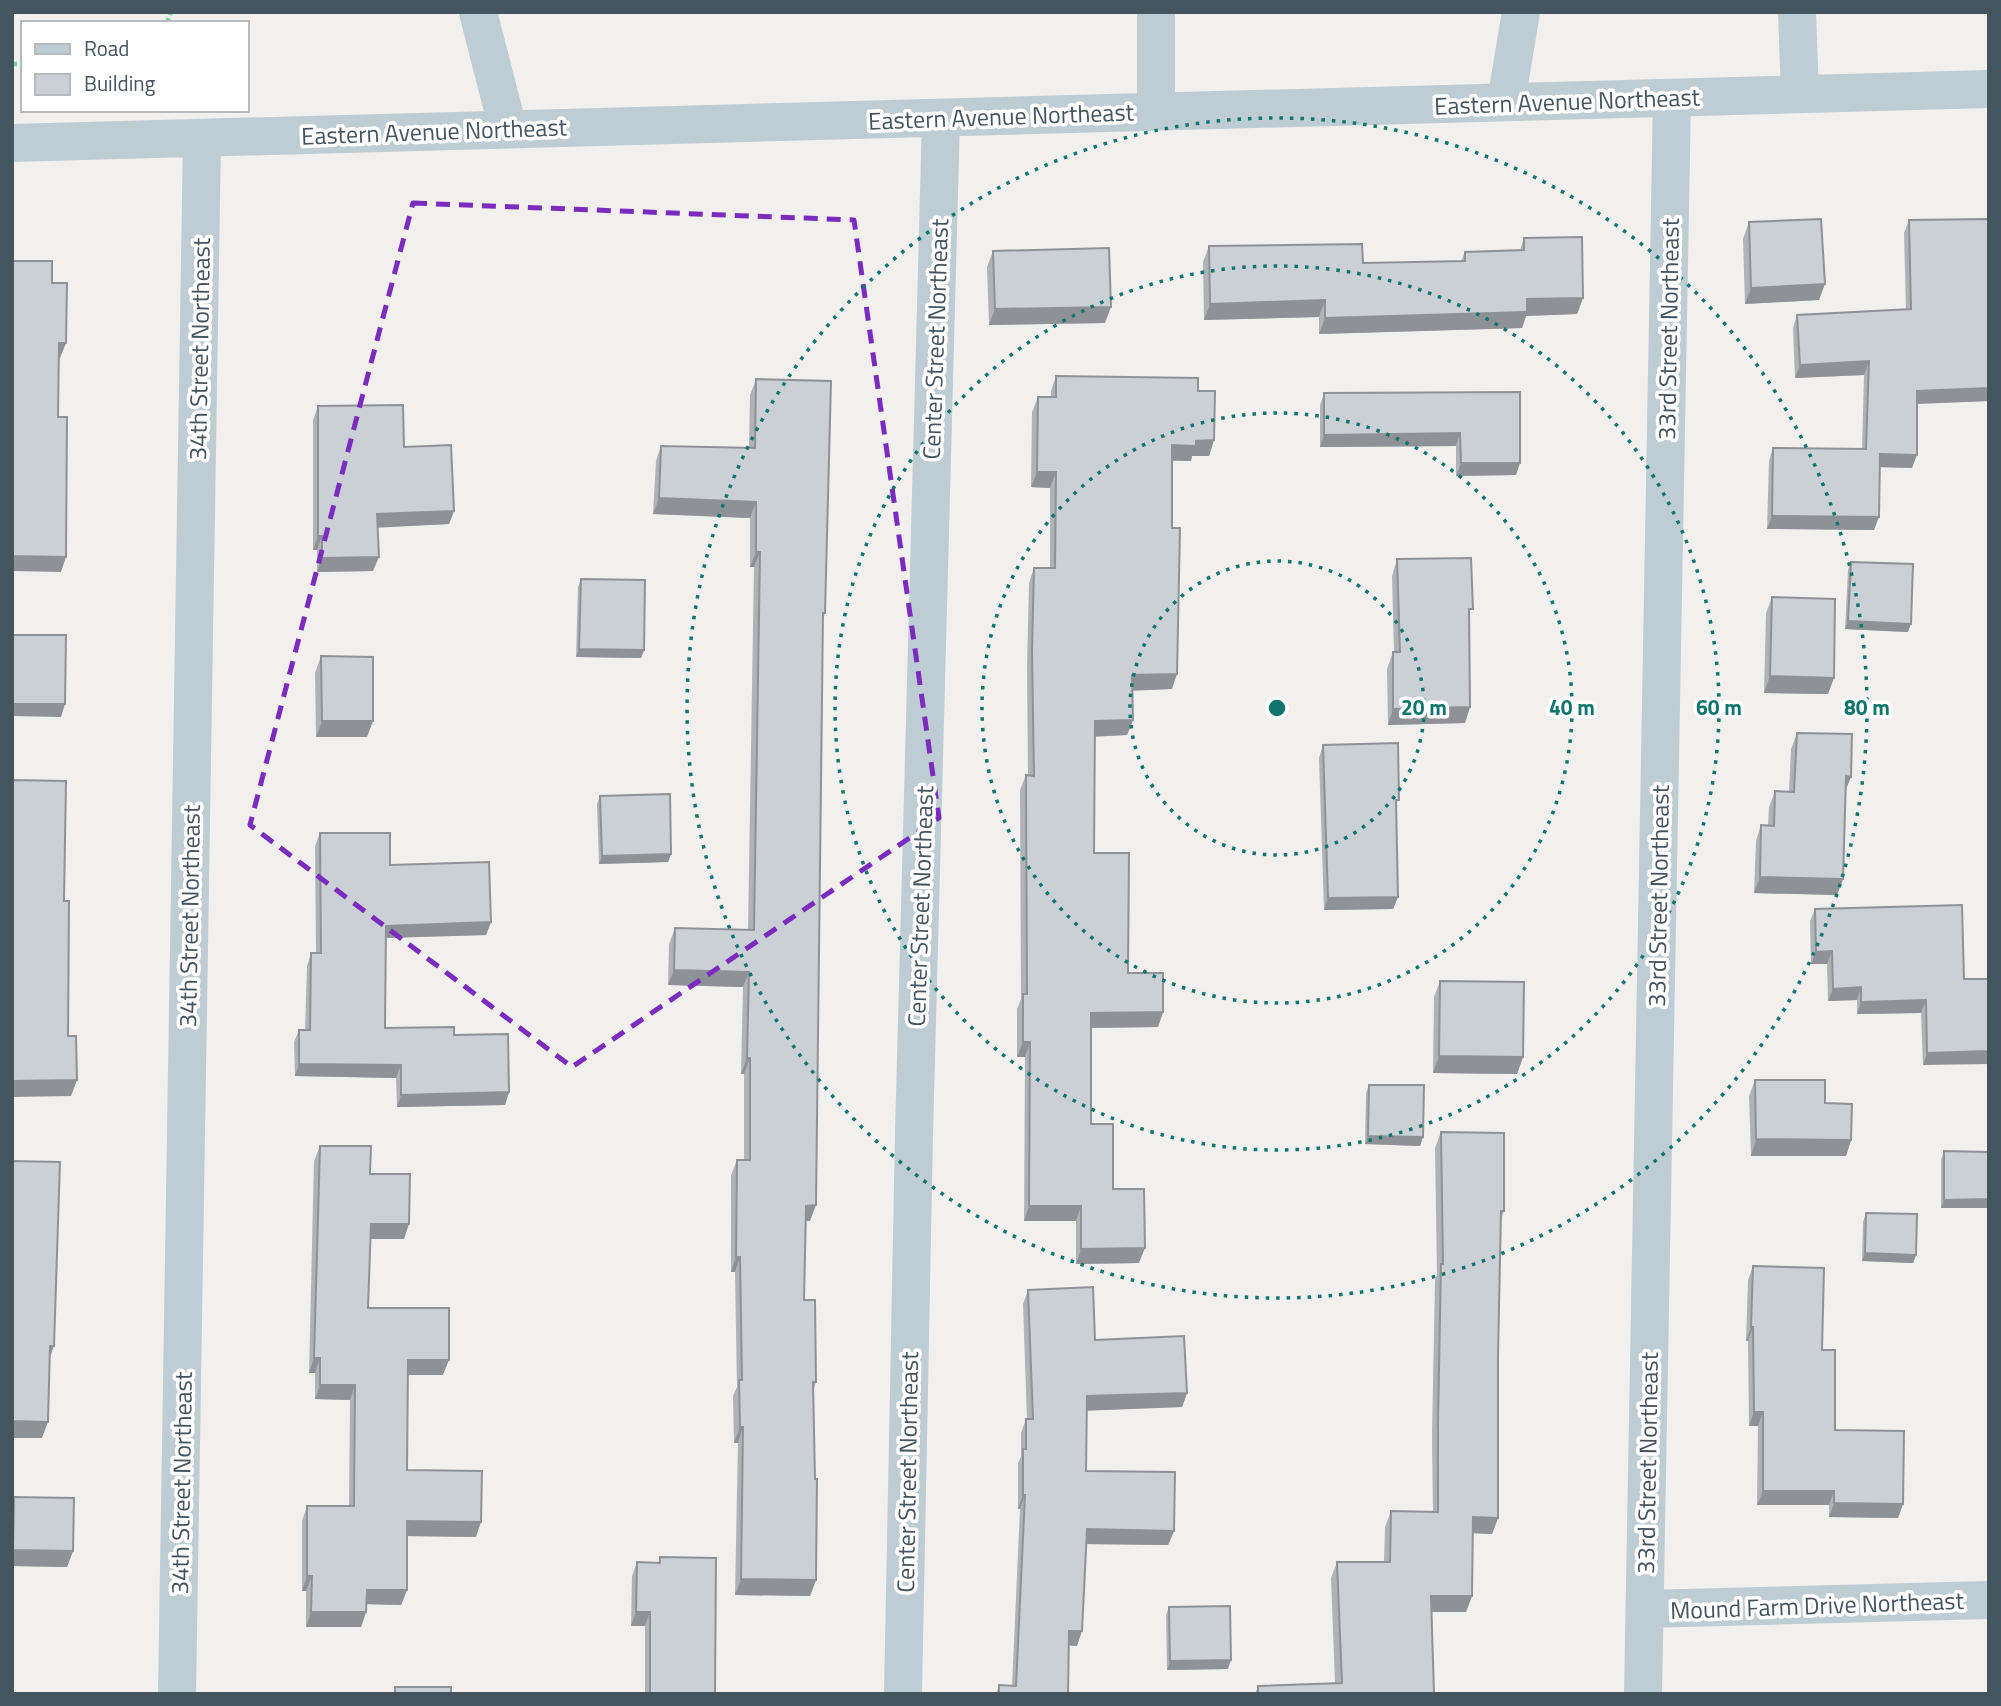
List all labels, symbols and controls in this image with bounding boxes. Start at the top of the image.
legend [21,21,248,112]
text: Road [84,32,129,64]
text: Building [84,67,156,99]
street label: Eastern Avenue Northeast [1433,78,1701,124]
street label: Eastern Avenue Northeast [867,93,1135,139]
street label: Eastern Avenue Northeast [300,108,568,154]
street label: Center Street Northeast [913,217,957,460]
street label: 33rd Street Northeast [1648,217,1688,440]
street label: 34th Street Northeast [179,237,219,461]
text: 20 m [1401,691,1447,723]
text: 40 m [1549,691,1595,723]
text: 60 m [1696,691,1742,723]
text: 80 m [1844,691,1890,723]
centre of rings [1265,696,1289,720]
street label: Center Street Northeast [898,784,942,1027]
street label: 33rd Street Northeast [1638,784,1678,1007]
street label: 34th Street Northeast [169,804,209,1028]
street label: Center Street Northeast [887,1351,927,1593]
street label: 33rd Street Northeast [1627,1351,1667,1574]
street label: 34th Street Northeast [161,1371,201,1595]
street label: Mound Farm Drive Northeast [1670,1582,1965,1628]

